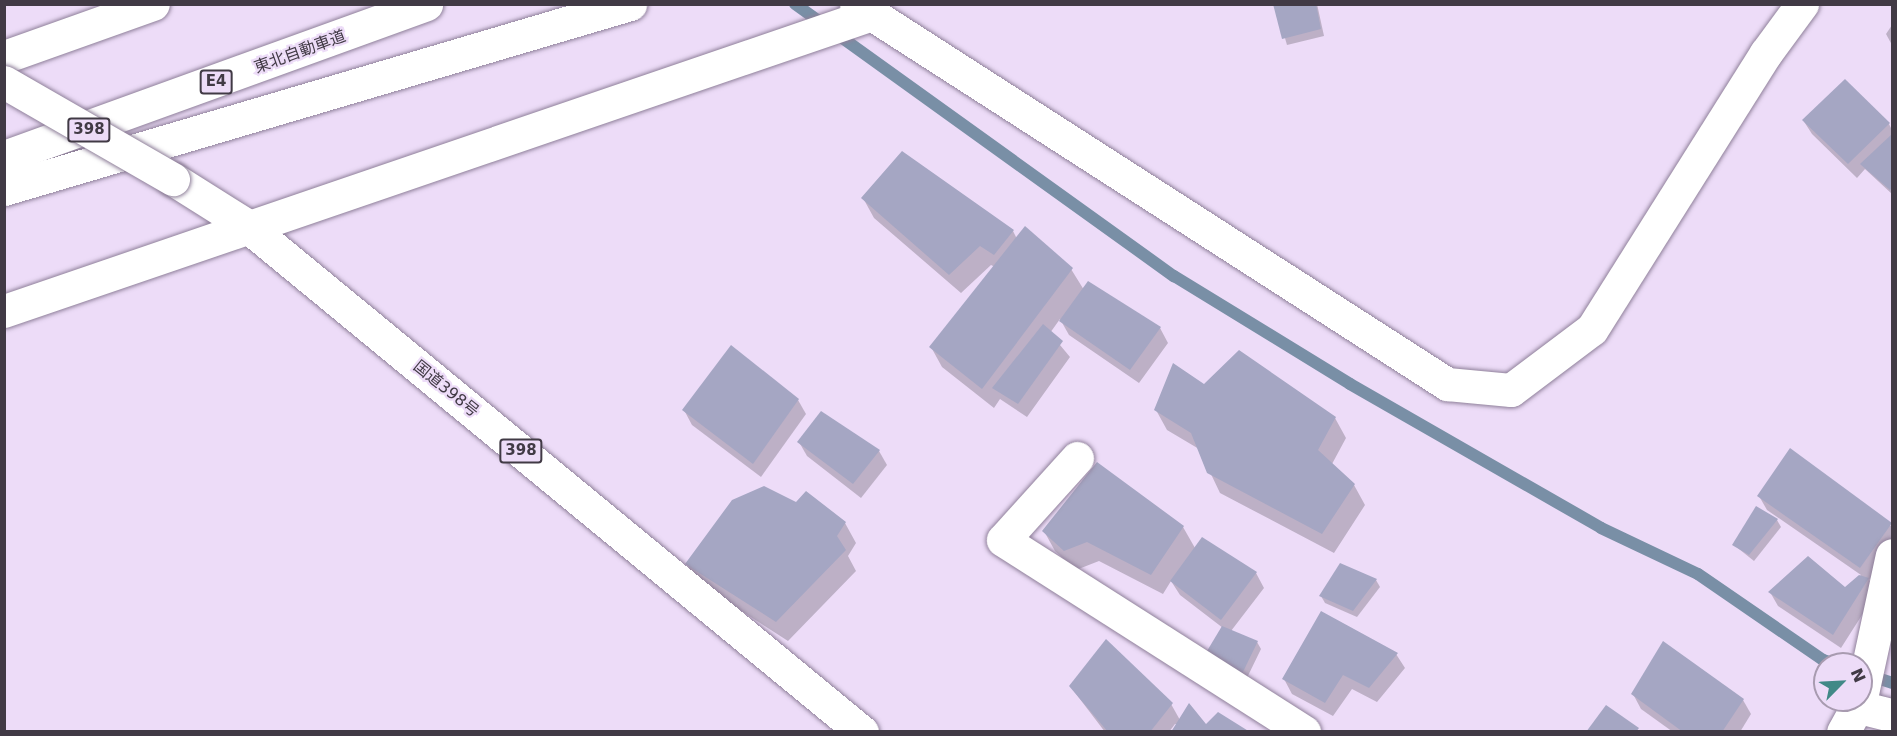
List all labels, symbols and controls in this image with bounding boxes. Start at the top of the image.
street label: 東北自動車道 [252,27,348,77]
road number: E4 [200,70,232,94]
road number: 398 [66,118,112,142]
street label: 国道398号 [409,357,483,421]
road number: 398 [498,439,544,463]
north arrow [1813,652,1873,712]
text: N [1847,665,1869,685]

